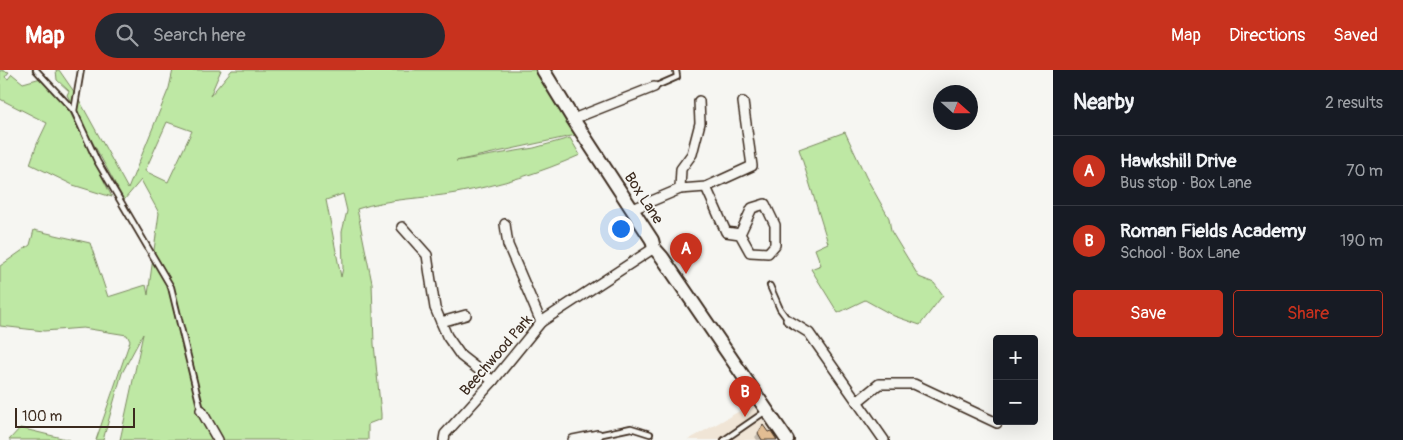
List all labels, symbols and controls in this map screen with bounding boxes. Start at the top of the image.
search box [95,13,445,58]
text: Map [25,21,65,50]
icon: search [113,21,141,49]
text: Search here [153,23,246,47]
text: Map [1171,24,1201,47]
text: Directions [1229,24,1305,47]
text: Saved [1333,24,1378,47]
north arrow [933,85,978,130]
text: Nearby [1073,89,1134,116]
text: 2 results [1325,93,1383,113]
text: Hawkshill Drive [1120,149,1236,173]
text: A [1084,161,1094,181]
text: 70 m [1346,161,1383,181]
street label: Box Lane [620,169,668,228]
text: Bus stop · Box Lane [1120,173,1252,193]
your location [608,216,634,242]
text: Roman Fields Academy [1120,219,1306,243]
text: B [1084,231,1094,251]
text: 190 m [1340,231,1383,251]
pin: A [670,233,702,274]
text: School · Box Lane [1120,243,1240,263]
button: Save [1073,290,1223,337]
button: Share [1233,290,1383,337]
street label: Beechwood Park [456,310,537,400]
map controls [993,335,1038,425]
button: + [993,335,1038,380]
pin: B [729,376,761,417]
button: − [993,380,1038,425]
scale bar [15,405,135,428]
text: 100 m [22,408,62,425]

